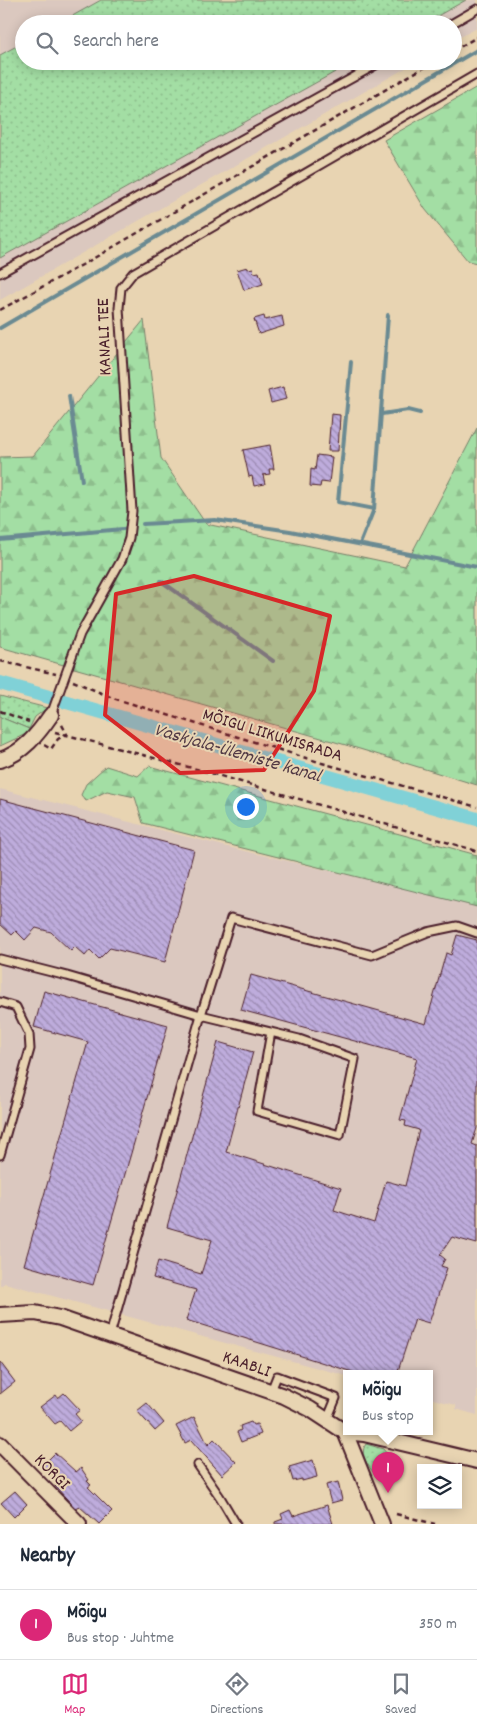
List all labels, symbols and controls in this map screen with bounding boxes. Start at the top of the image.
search box [15,15,462,70]
icon: search [33,29,61,57]
text: Search here [73,29,159,56]
street label: KANALI TEE [92,298,119,376]
street label: MÕIGU LIIKUMISRADA [199,703,345,770]
water label: Vaskjala-Ülemiste kanal [151,718,325,791]
your location [233,794,259,820]
street label: KAABLI [219,1345,274,1385]
popup [343,1370,433,1435]
text: Mõigu [362,1378,402,1405]
text: Bus stop [362,1405,414,1428]
street label: KORGI [28,1449,75,1497]
pin: 1 [372,1452,404,1493]
map controls [417,1464,462,1509]
button: layers [417,1464,462,1509]
text: Nearby [20,1542,75,1572]
text: Mõigu [67,1600,107,1627]
text: 1 [34,1613,38,1636]
text: 350 m [419,1613,457,1636]
text: Bus stop · Juhtme [67,1627,174,1650]
tab: Map [61,1670,89,1720]
tab: Directions [210,1670,263,1720]
tab: Saved [385,1670,416,1720]

